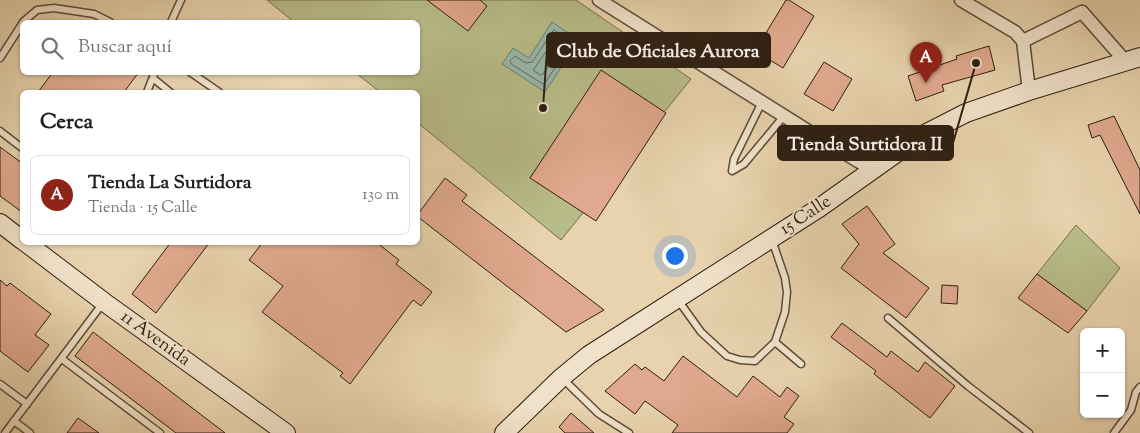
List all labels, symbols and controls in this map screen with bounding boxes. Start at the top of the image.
search box [20,20,420,75]
callout: Club de Oficiales Aurora [547,33,770,67]
icon: search [38,34,66,62]
text: Buscar aquí [78,34,172,61]
text: Club de Oficiales Aurora [557,39,760,66]
pin: A [910,42,942,83]
text: Cerca [40,108,93,138]
callout: Tienda Surtidora II [778,126,953,160]
text: Tienda Surtidora II [787,132,944,159]
text: Tienda La Surtidora [88,170,251,197]
text: A [51,184,64,207]
text: 130 m [362,184,399,207]
street label: 15 Calle [775,190,837,242]
text: Tienda · 15 Calle [88,197,198,220]
your location [662,243,688,269]
street label: 11 Avenida [115,305,195,373]
map controls [1080,328,1125,418]
button: + [1080,328,1125,373]
button: − [1080,373,1125,418]

